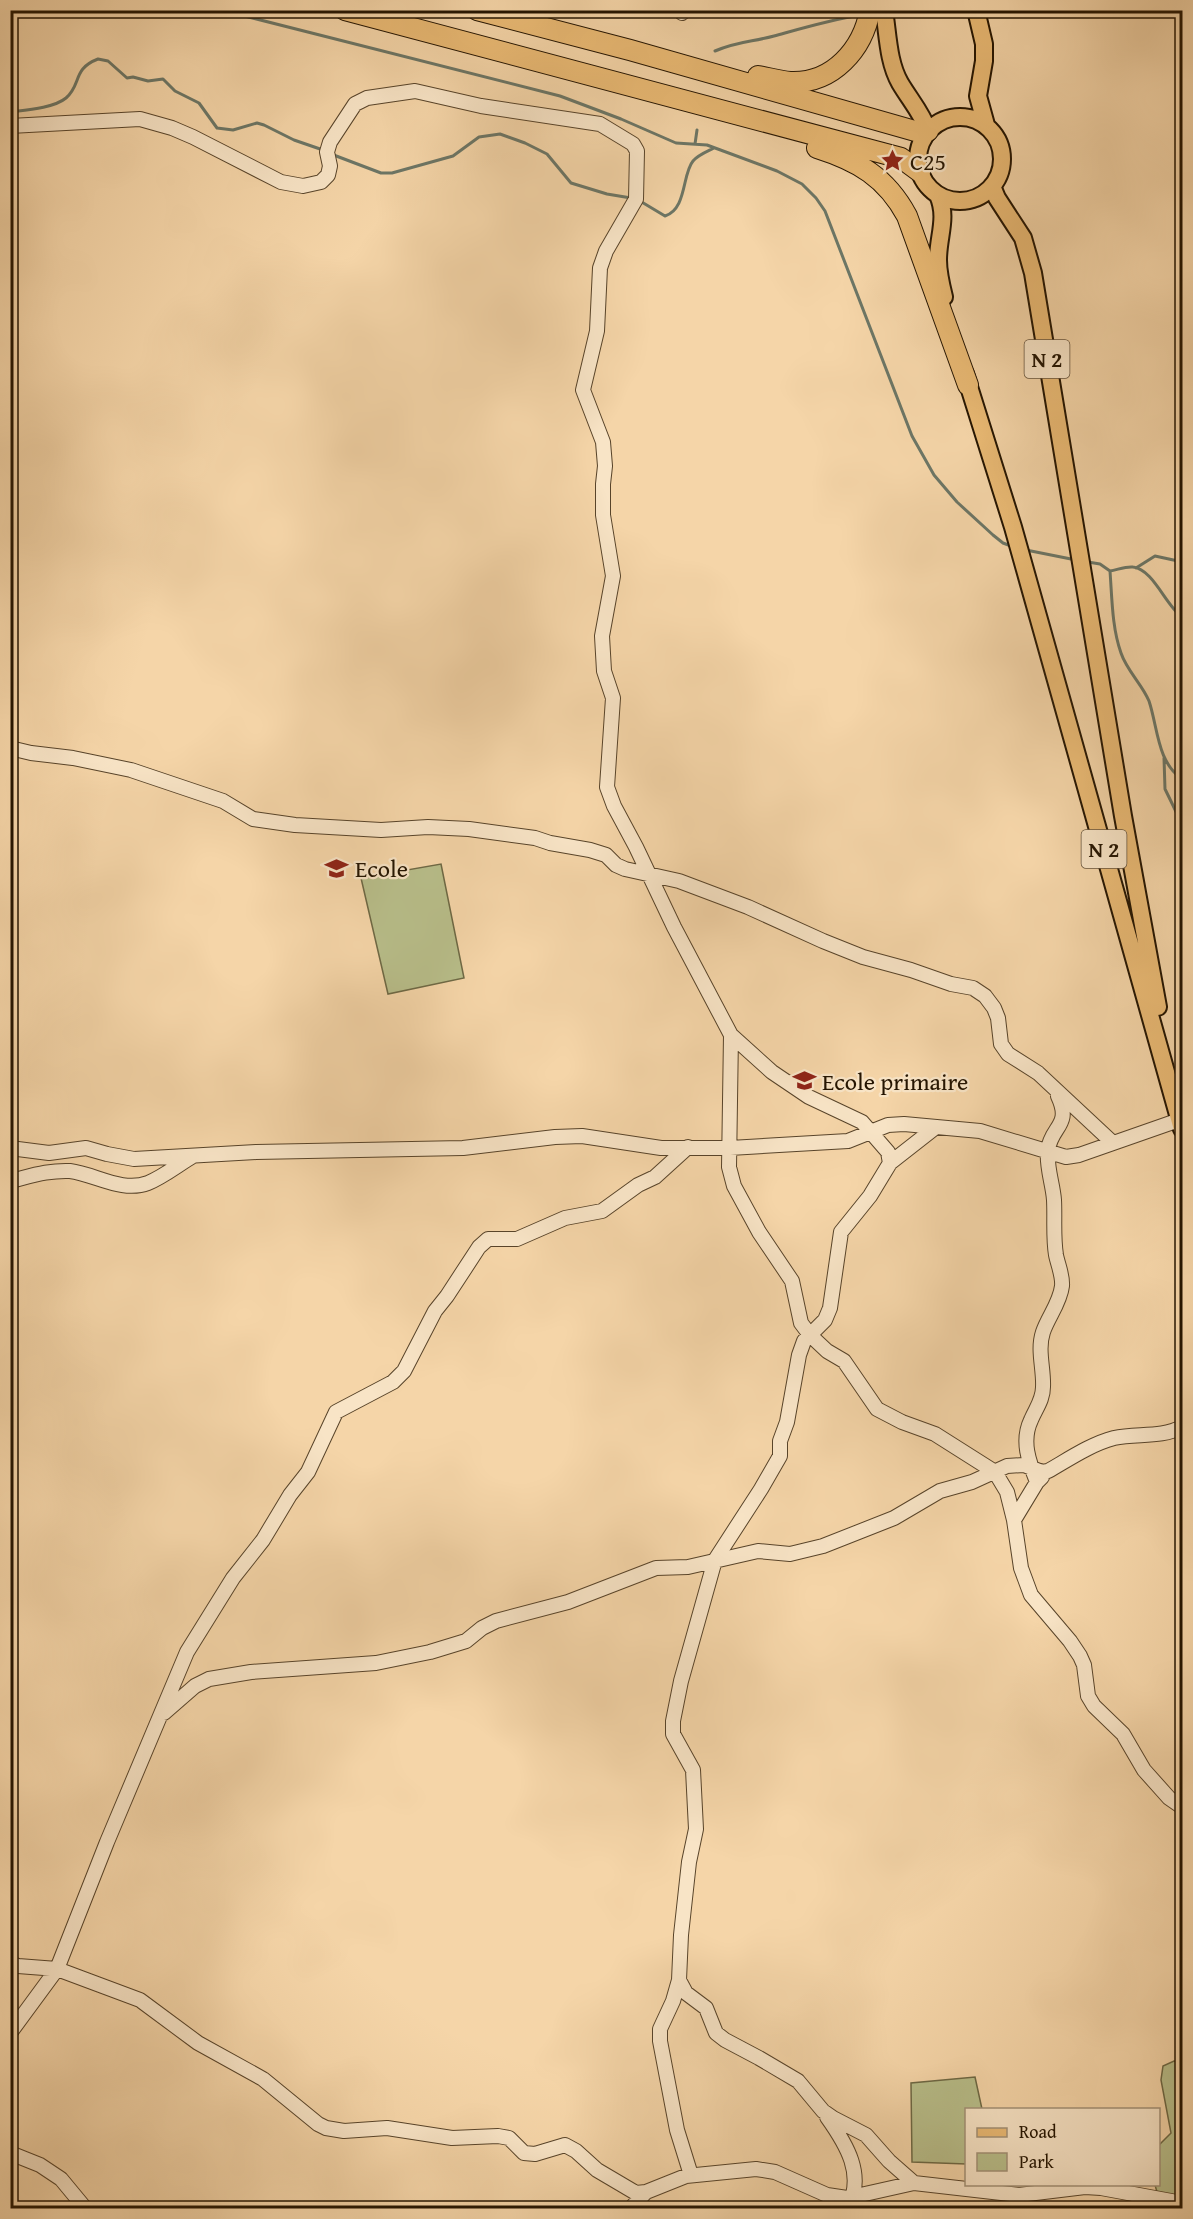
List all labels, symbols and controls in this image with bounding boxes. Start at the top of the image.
place label: C25 [910,144,946,179]
place icon: C25 [879,148,905,174]
road number: N 2 [1024,340,1070,378]
road number: N 2 [1082,830,1126,868]
place label: Ecole [355,851,408,886]
school or university icon: Ecole [324,855,350,881]
place label: Ecole primaire [822,1064,968,1099]
school or university icon: Ecole primaire [791,1068,817,1094]
legend [965,2108,1160,2186]
text: Road [1019,2118,1057,2145]
text: Park [1019,2148,1055,2175]

